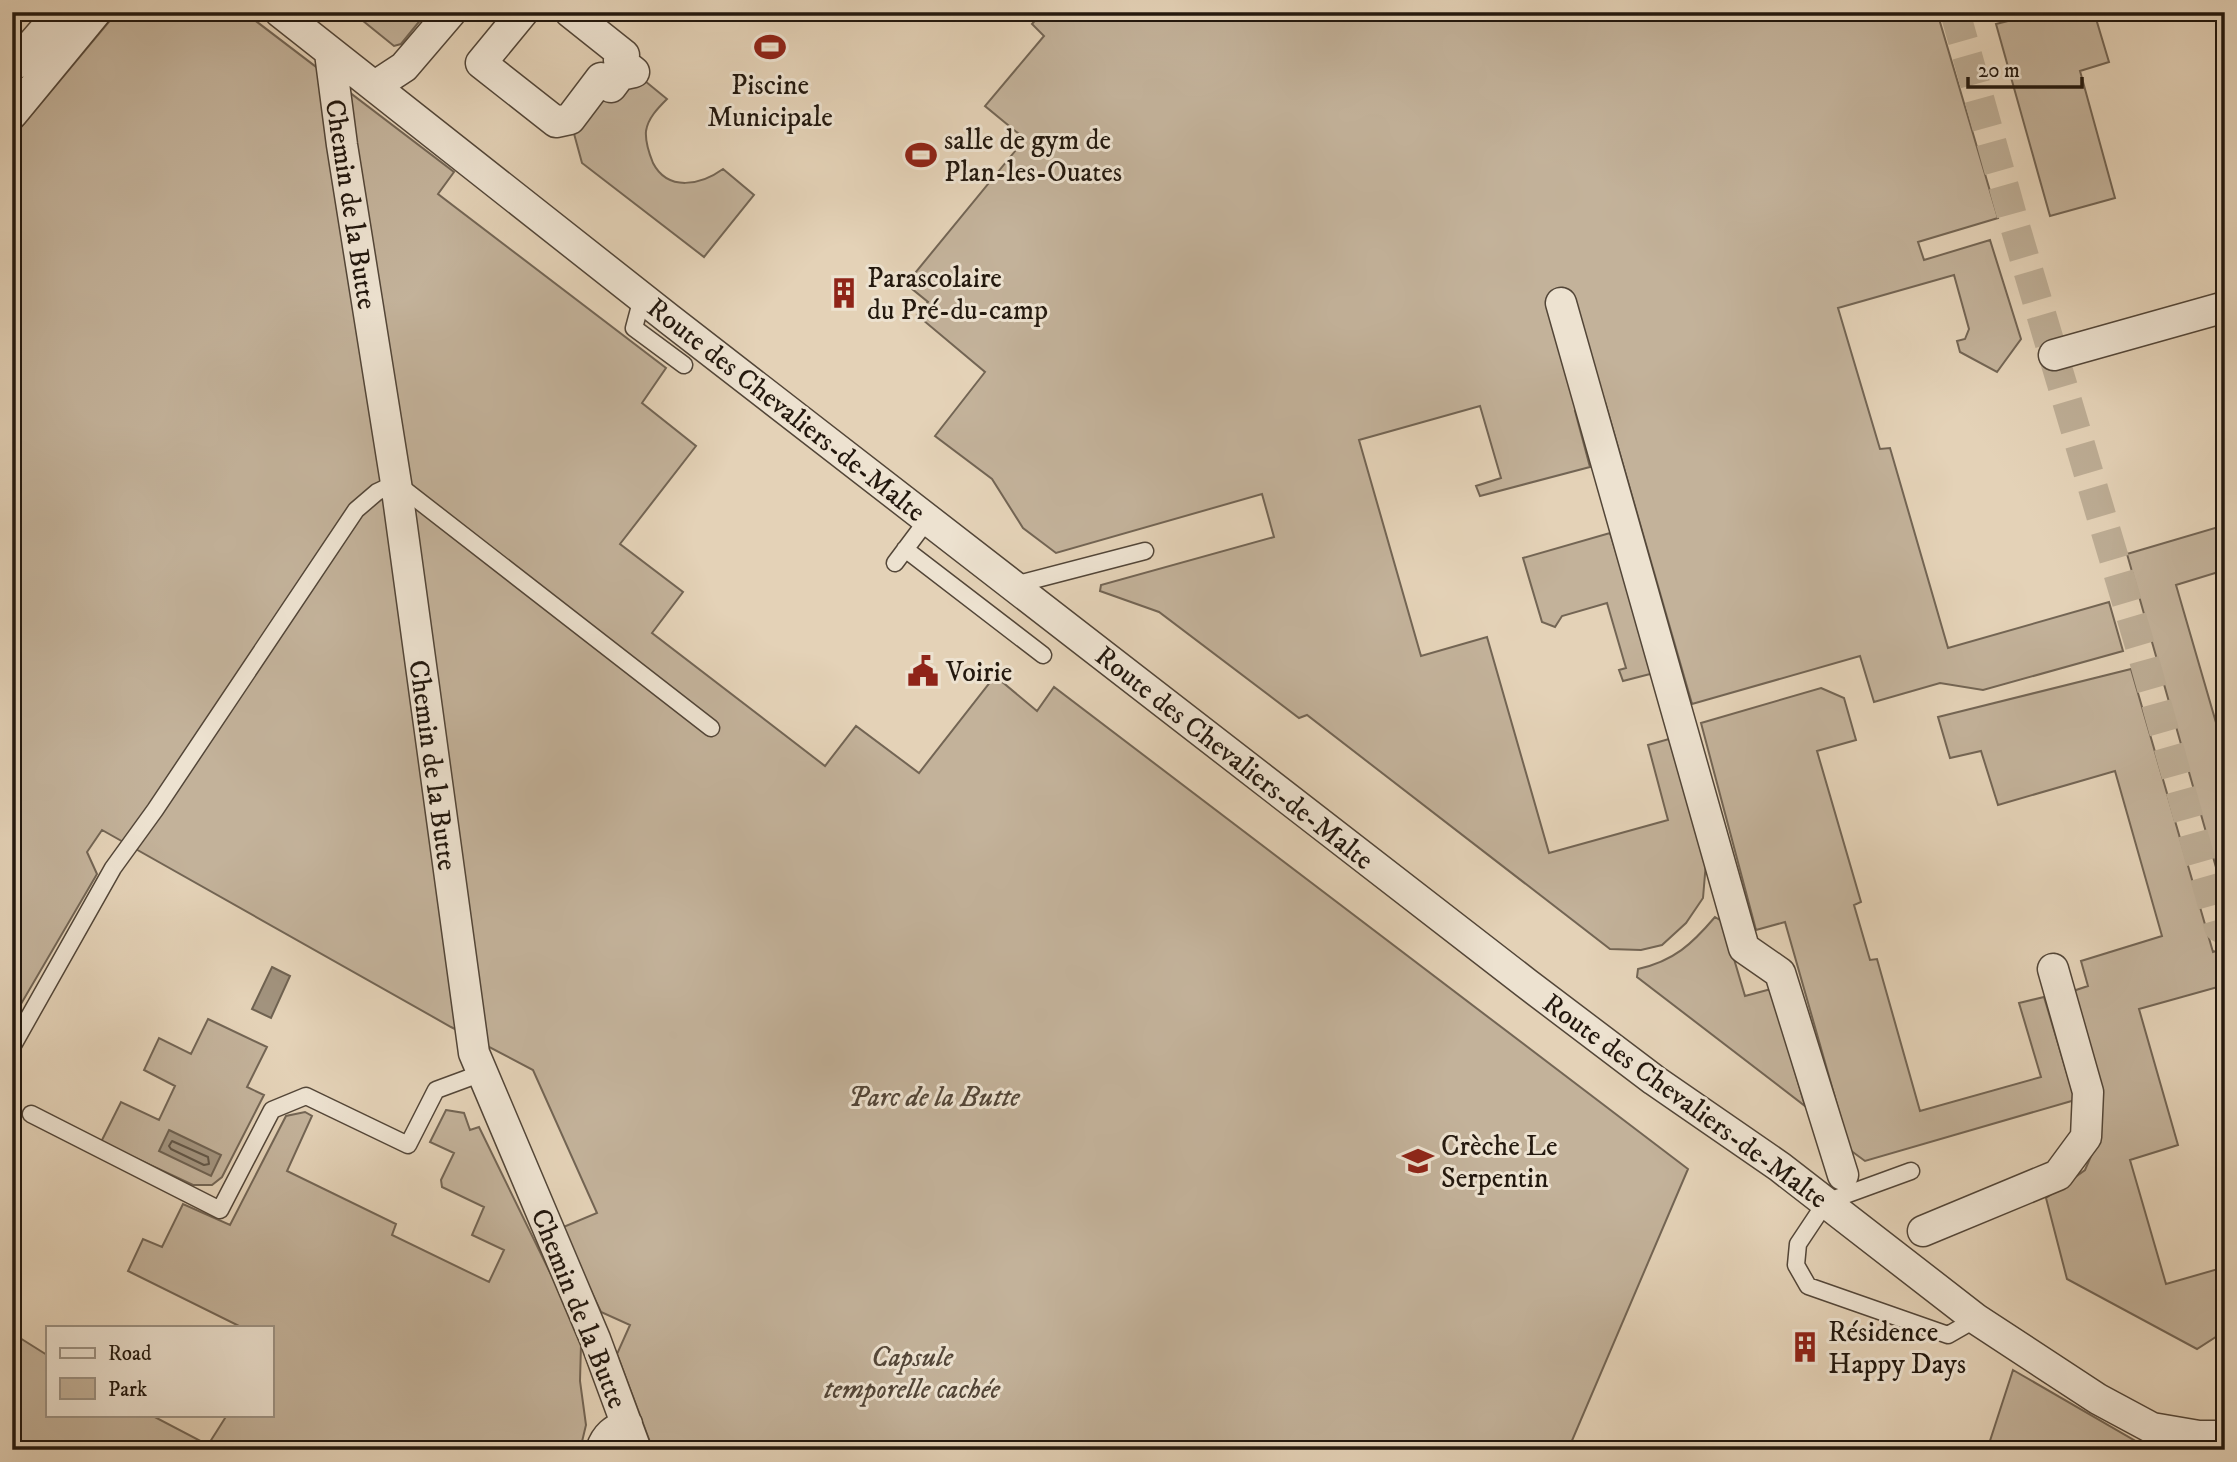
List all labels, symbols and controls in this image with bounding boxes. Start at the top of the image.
sports icon: Piscine Municipale [753,30,787,64]
scale bar [1968,46,2081,90]
text: 20 m [1978,58,2020,84]
place label: Piscine Municipale [707,68,833,135]
street label: Chemin de la Butte [317,97,384,312]
place label: salle de gym de Plan-les-Ouates [944,123,1122,190]
sports icon: salle de gym de Plan-les-Ouates [904,138,938,172]
place label: Parascolaire du Pré-du-camp [867,261,1048,328]
building icon: Parascolaire du Pré-du-camp [827,276,861,310]
street label: Route des Chevaliers-de-Malte [640,291,932,530]
street label: Route des Chevaliers-de-Malte [1088,639,1380,878]
public building icon: Voirie [906,654,940,688]
place label: Voirie [945,655,1012,690]
street label: Chemin de la Butte [400,658,465,873]
street label: Route des Chevaliers-de-Malte [1536,986,1834,1216]
park label: Parc de la Butte [848,1080,1021,1115]
place label: Crèche Le Serpentin [1441,1129,1558,1196]
school or university icon: Crèche Le Serpentin [1401,1144,1435,1178]
street label: Chemin de la Butte [523,1204,635,1414]
place label: Résidence Happy Days [1828,1315,1966,1382]
legend [46,1326,273,1416]
building icon: Résidence Happy Days [1788,1330,1822,1364]
park label: Capsule temporelle cachée [824,1340,1001,1407]
text: Road [108,1341,152,1367]
text: Park [108,1377,148,1403]

